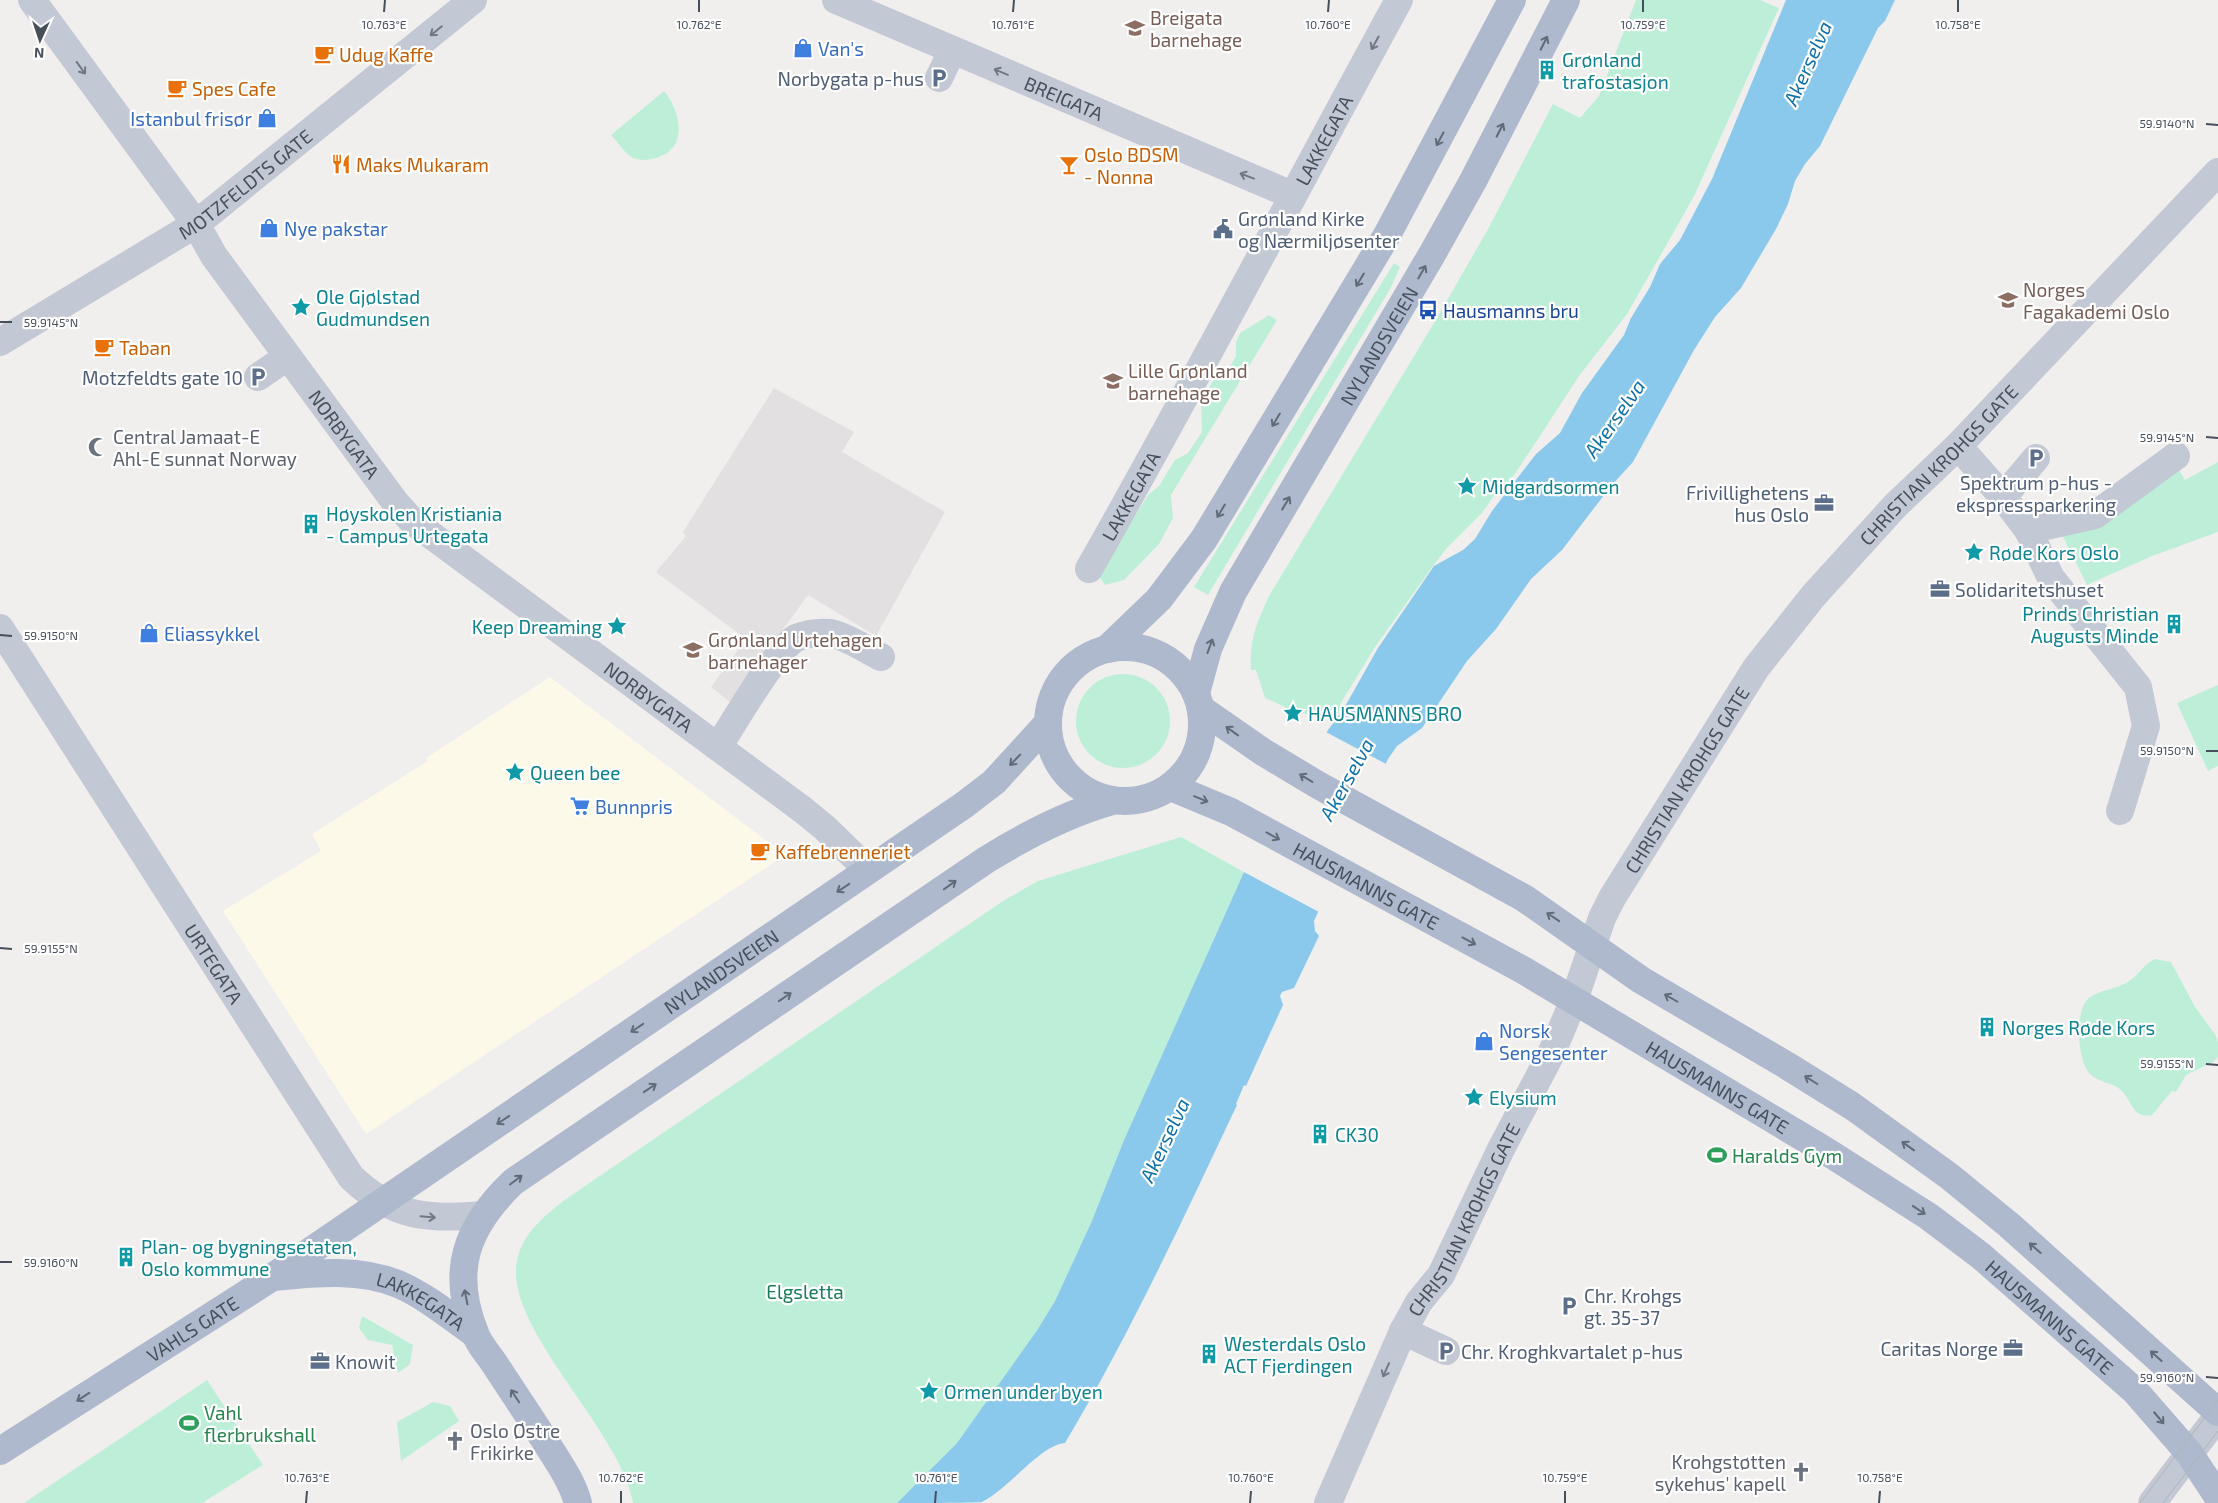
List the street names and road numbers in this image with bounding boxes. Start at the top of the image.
street label: BREIGATA [1021,71,1107,125]
street label: LAKKEGATA [1290,91,1357,189]
street label: MOTZFELDTS GATE [174,124,316,244]
street label: NYLANDSVEIEN [1334,282,1422,409]
street label: CHRISTIAN KROHGS GATE [1854,379,2022,549]
street label: NORBYGATA [305,385,385,483]
street label: LAKKEGATA [1096,447,1164,545]
street label: NORBYGATA [600,656,698,737]
street label: CHRISTIAN KROHGS GATE [1619,682,1753,877]
street label: HAUSMANNS GATE [1290,837,1443,934]
street label: URTEGATA [180,919,248,1008]
street label: NYLANDSVEIEN [659,924,782,1018]
street label: HAUSMANNS GATE [1642,1035,1793,1138]
street label: CHRISTIAN KROHGS GATE [1402,1119,1524,1320]
street label: HAUSMANNS GATE [1981,1254,2119,1379]
street label: LAKKEGATA [374,1266,470,1335]
street label: VAHLS GATE [142,1291,242,1366]

